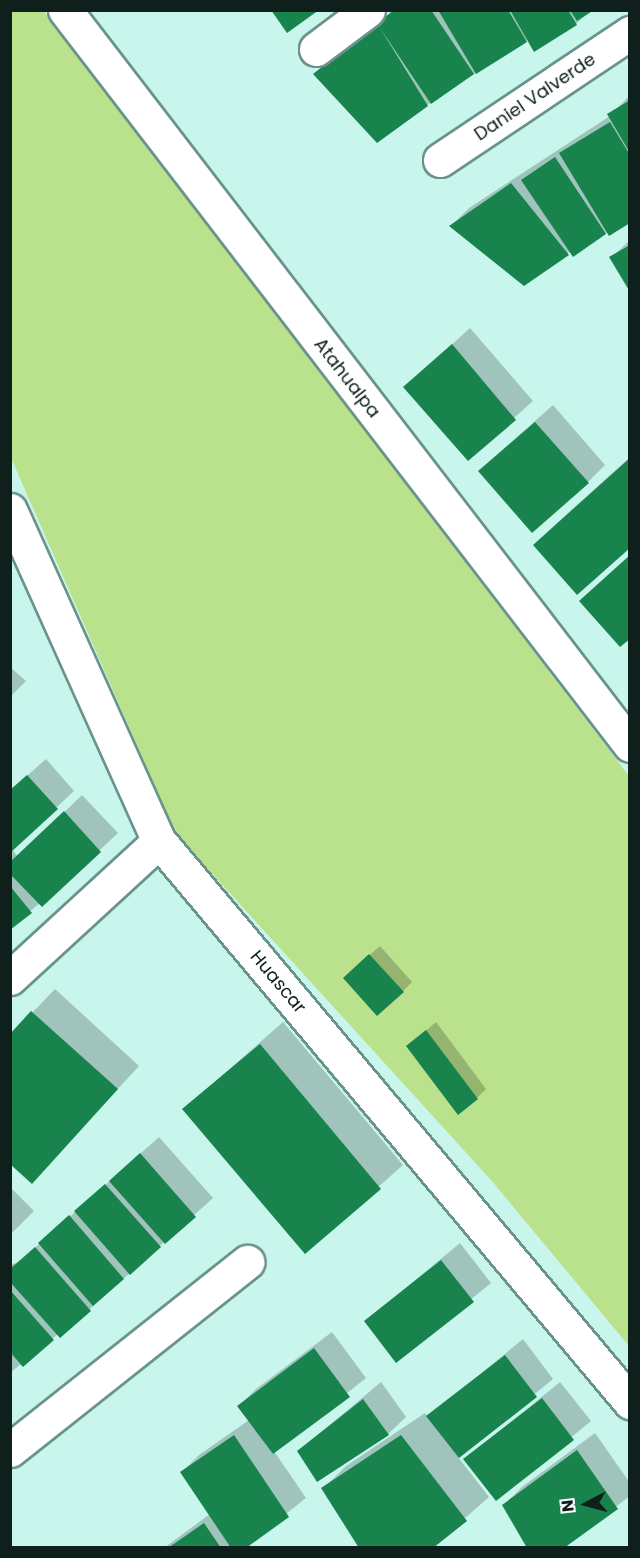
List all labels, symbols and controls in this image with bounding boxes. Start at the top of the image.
street label: Daniel Valverde [470,49,600,145]
street label: Atahualpa [309,334,385,422]
street label: Huascar [246,946,310,1018]
north arrow [556,1474,616,1534]
text: N [556,1499,580,1513]

